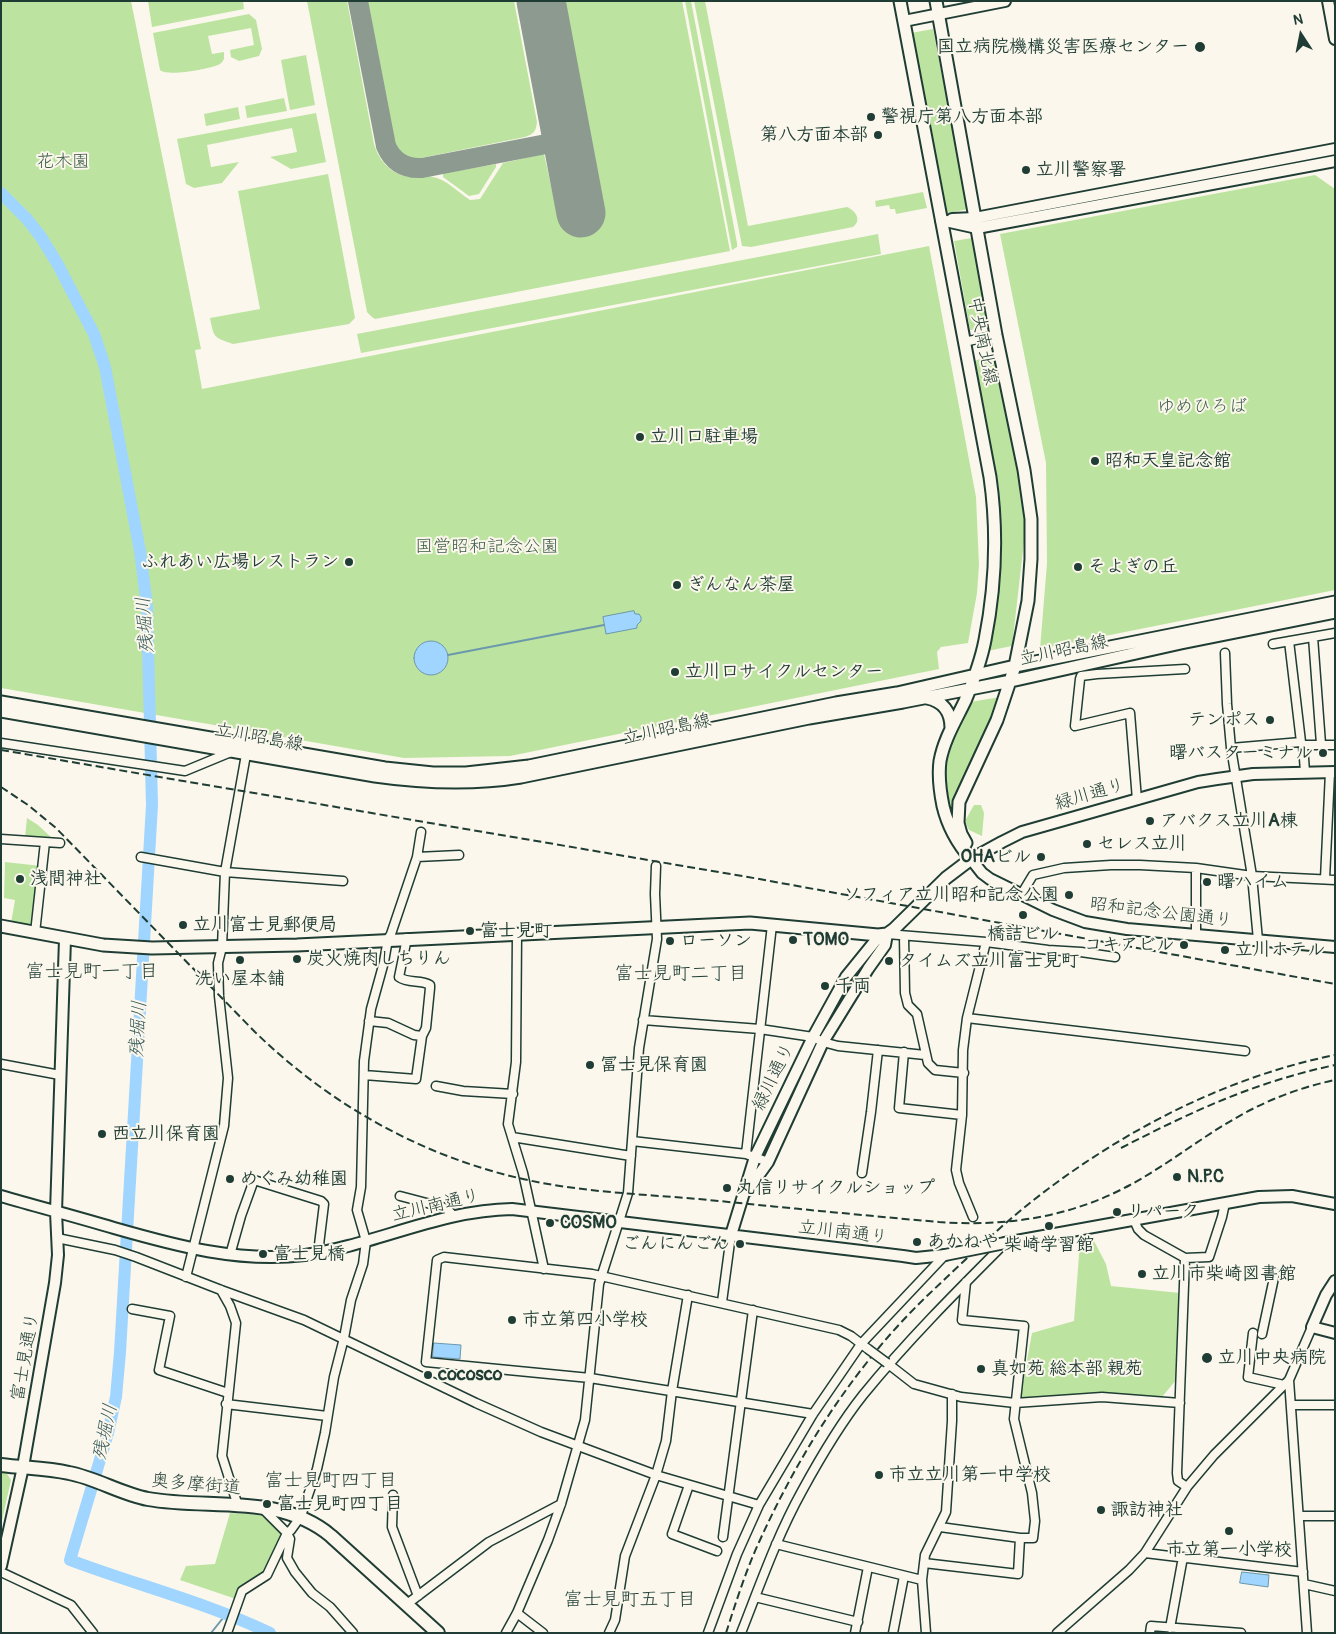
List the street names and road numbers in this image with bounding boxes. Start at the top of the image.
street label: 中央南北線 [963,295,1001,387]
street label: 立川昭島線 [1018,631,1110,671]
street label: 立川昭島線 [621,710,713,750]
street label: 立川昭島線 [213,720,305,756]
street label: 緑川通り [1052,775,1128,815]
street label: 昭和記念公園通り [1088,894,1234,932]
street label: 緑川通り [749,1040,799,1114]
street label: 立川南通り [390,1185,482,1227]
street label: 立川南通り [797,1217,889,1249]
street label: 富士見通り [8,1311,44,1403]
street label: 奥多摩街道 [150,1470,242,1500]

